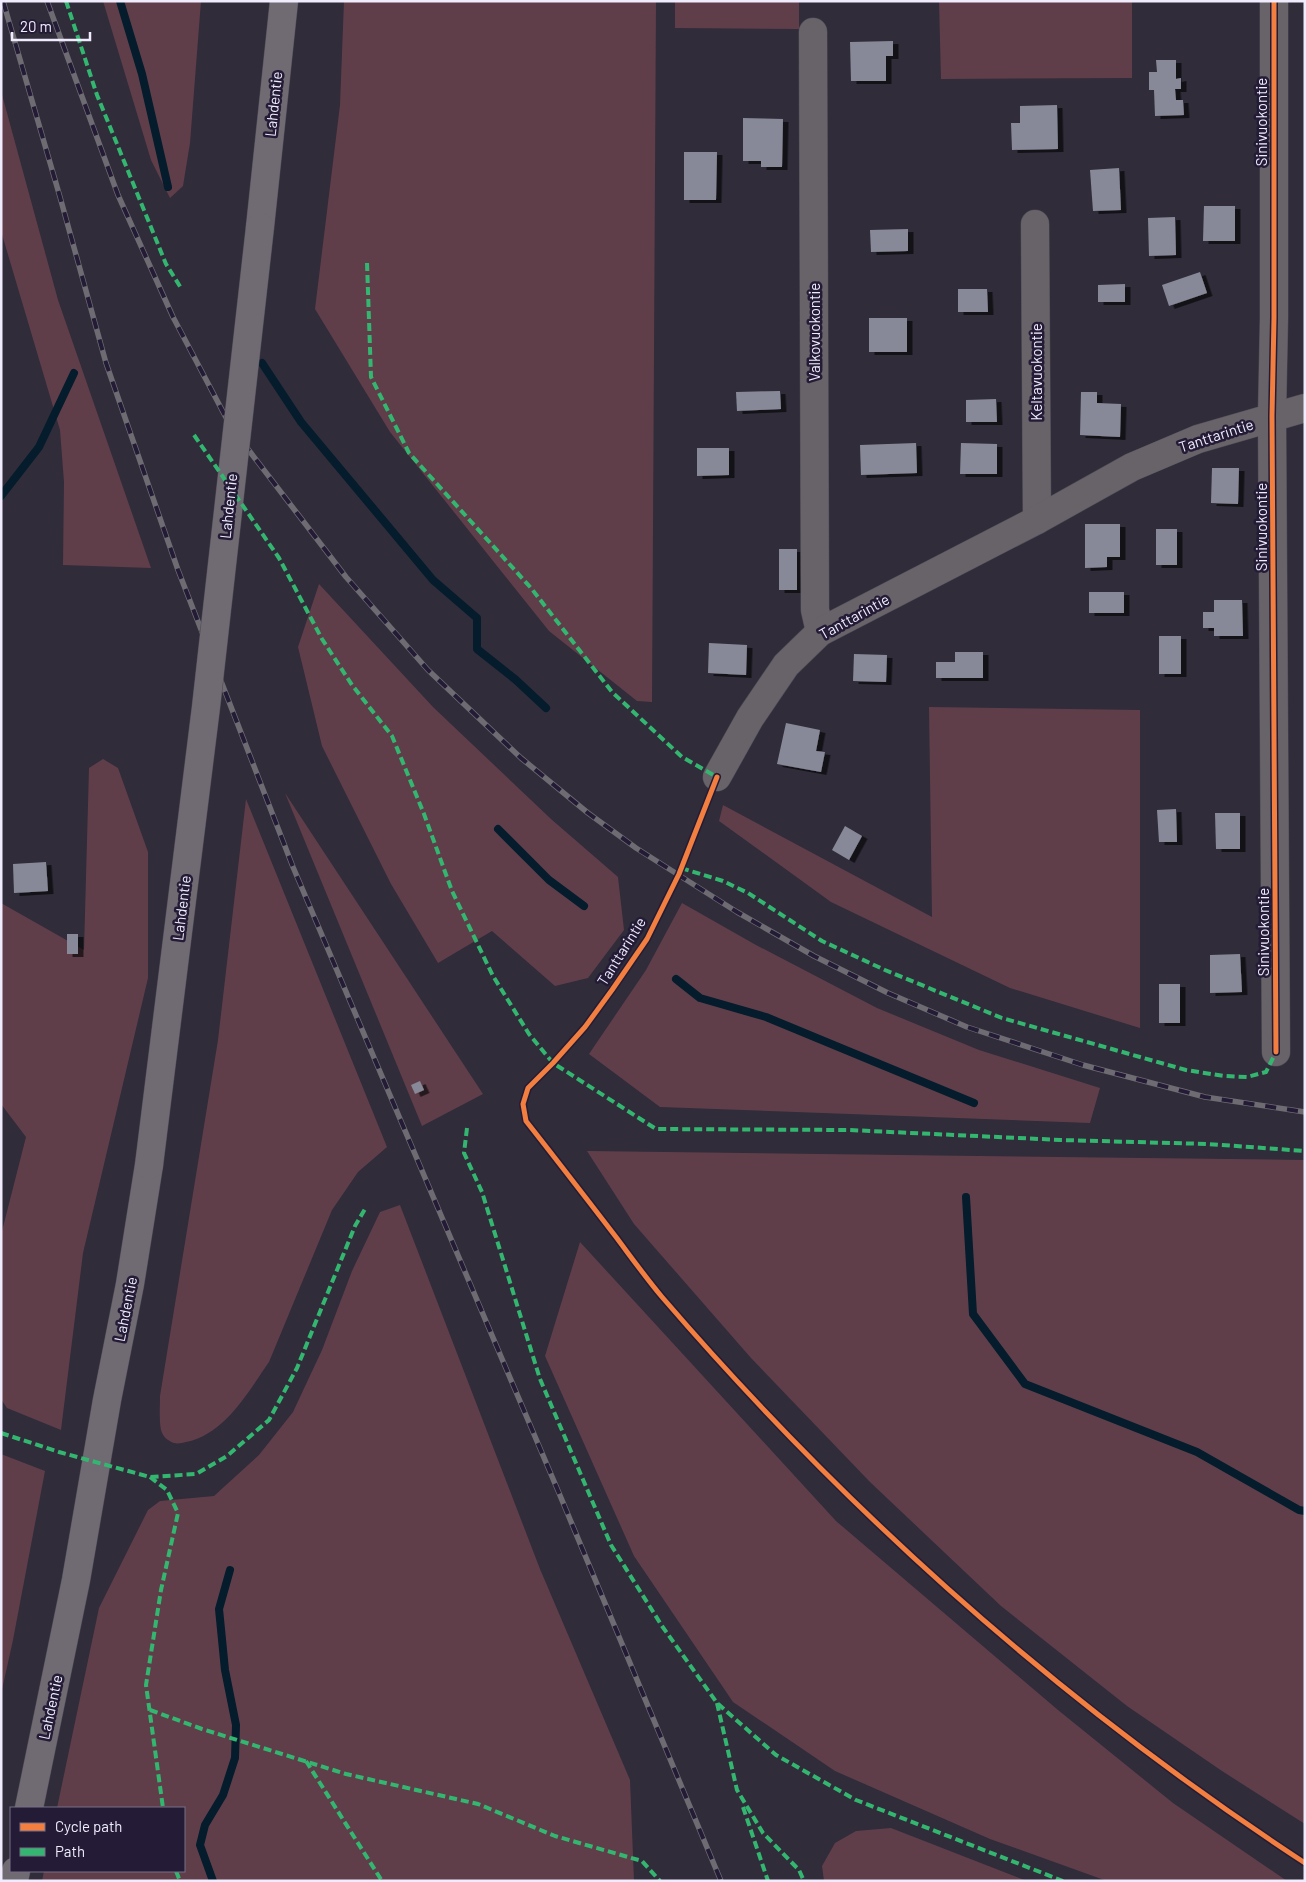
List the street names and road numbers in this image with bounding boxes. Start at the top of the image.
street label: Lahdentie [261,70,285,138]
street label: Sinivuokontie [1252,78,1270,166]
street label: Valkovuokontie [805,283,823,381]
street label: Keltavuokontie [1027,323,1045,421]
street label: Tanttarintie [1176,414,1256,456]
street label: Lahdentie [216,472,240,540]
street label: Sinivuokontie [1252,483,1270,571]
street label: Tanttarintie [816,589,892,643]
street label: Lahdentie [168,874,194,942]
street label: Sinivuokontie [1254,888,1272,976]
street label: Tanttarintie [593,913,649,989]
street label: Lahdentie [110,1275,140,1343]
street label: Lahdentie [34,1673,66,1741]

